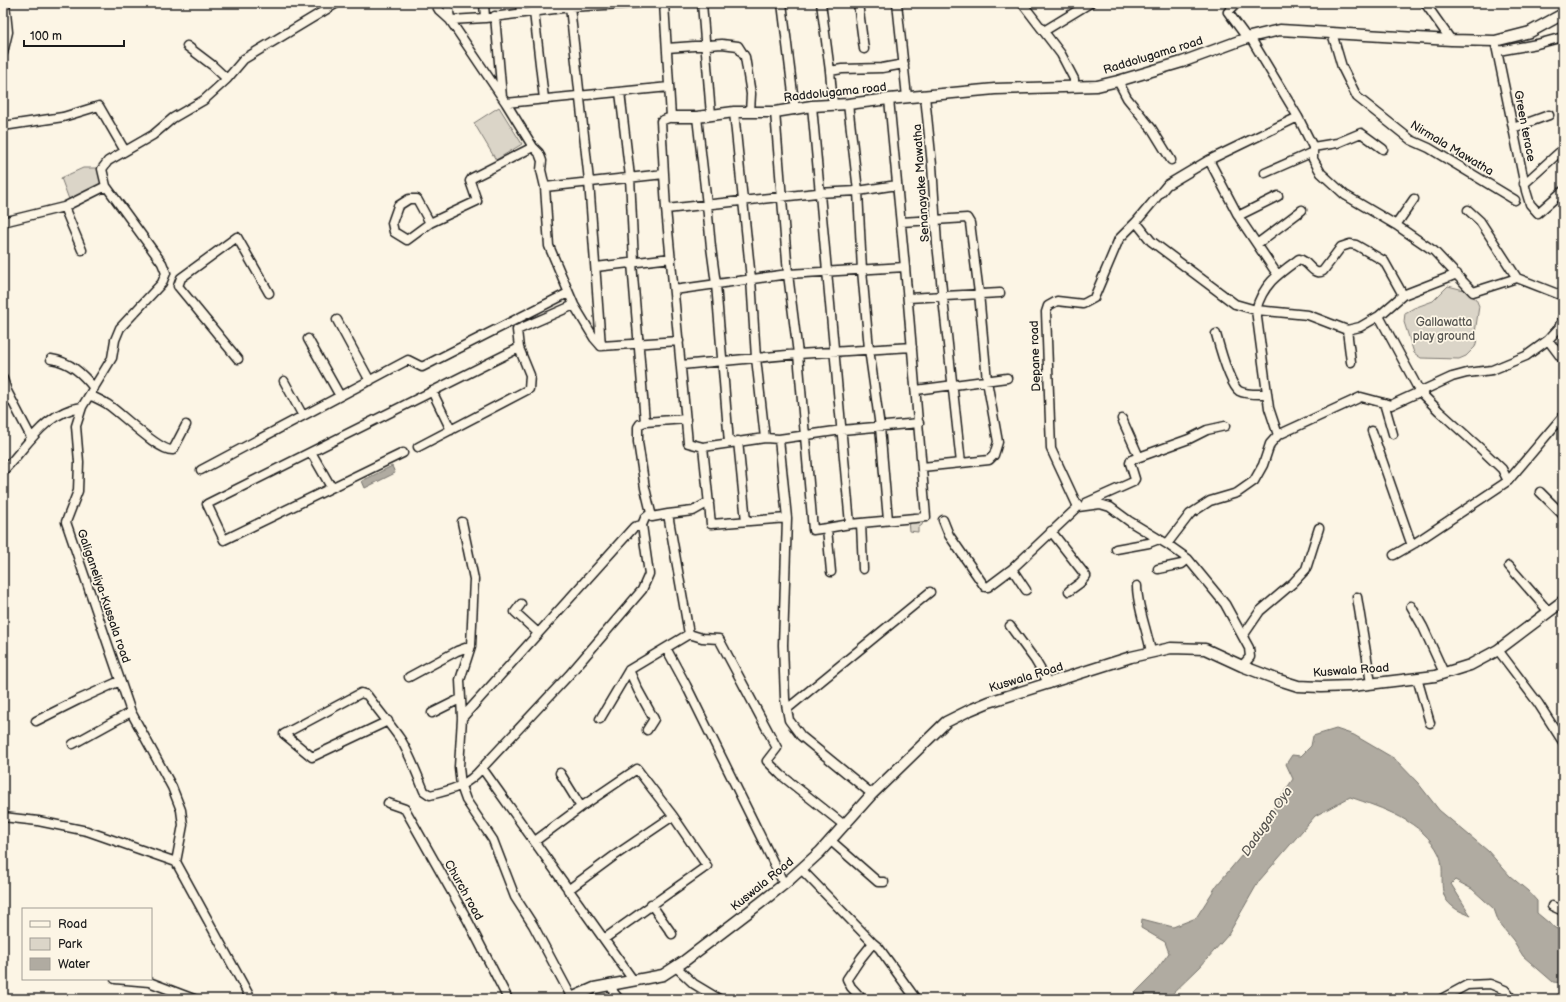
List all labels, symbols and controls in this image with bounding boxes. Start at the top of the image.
scale bar [24,22,124,48]
text: 100 m [30,29,62,44]
street label: Raddolugama road [1101,33,1205,78]
street label: Raddolugama road [783,80,887,105]
street label: Green terace [1510,89,1539,163]
street label: Nirmala Mawatha [1407,118,1496,179]
street label: Senanayake Mawatha [910,123,933,243]
park label: Gallawatta play ground [1413,315,1475,344]
street label: Depane road [1027,320,1044,392]
street label: Galiganeliya-Kussala road [74,527,134,665]
street label: Kuswala Road [987,659,1065,696]
street label: Kuswala Road [1312,660,1390,681]
water label: Dadugan Oya [1238,784,1296,859]
street label: Kuswala Road [728,854,797,914]
street label: Church road [441,857,486,923]
legend [22,908,152,980]
text: Road [58,917,87,932]
text: Park [58,937,82,952]
text: Water [58,957,90,972]

